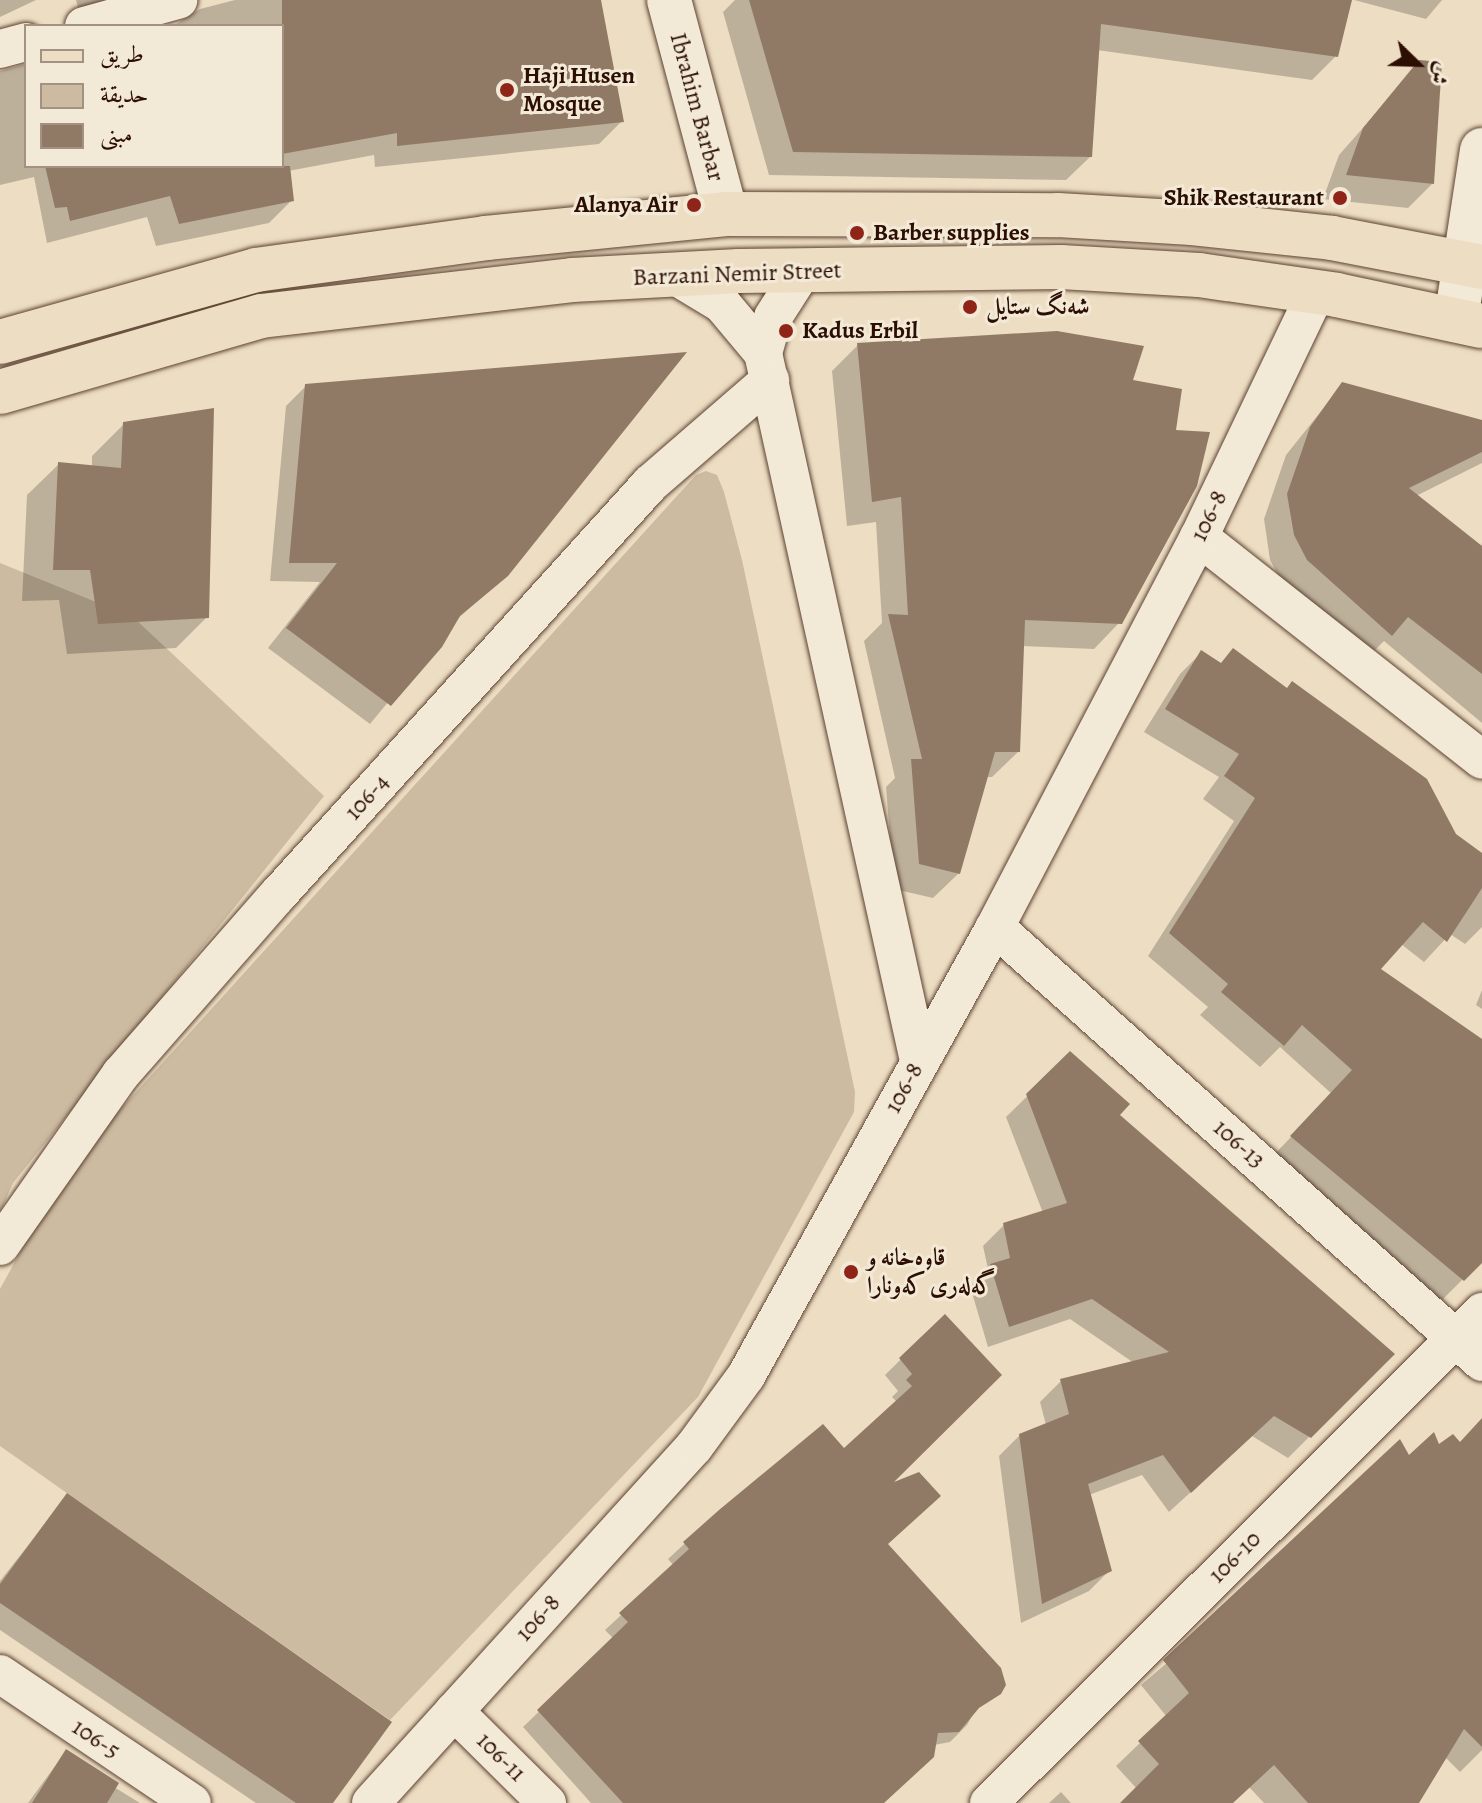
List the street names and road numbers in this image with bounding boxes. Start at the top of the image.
street label: Ibrahim Barbar [663,30,731,184]
street label: Barzani Nemir Street [632,256,842,292]
street label: 106-8 [1184,486,1234,546]
street label: 106-4 [339,768,395,826]
street label: 106-8 [879,1058,929,1118]
street label: 106-13 [1207,1113,1271,1175]
street label: 106-10 [1203,1525,1267,1589]
street label: 106-8 [510,1589,566,1647]
street label: 106-5 [67,1713,125,1765]
street label: 106-11 [470,1726,532,1788]

